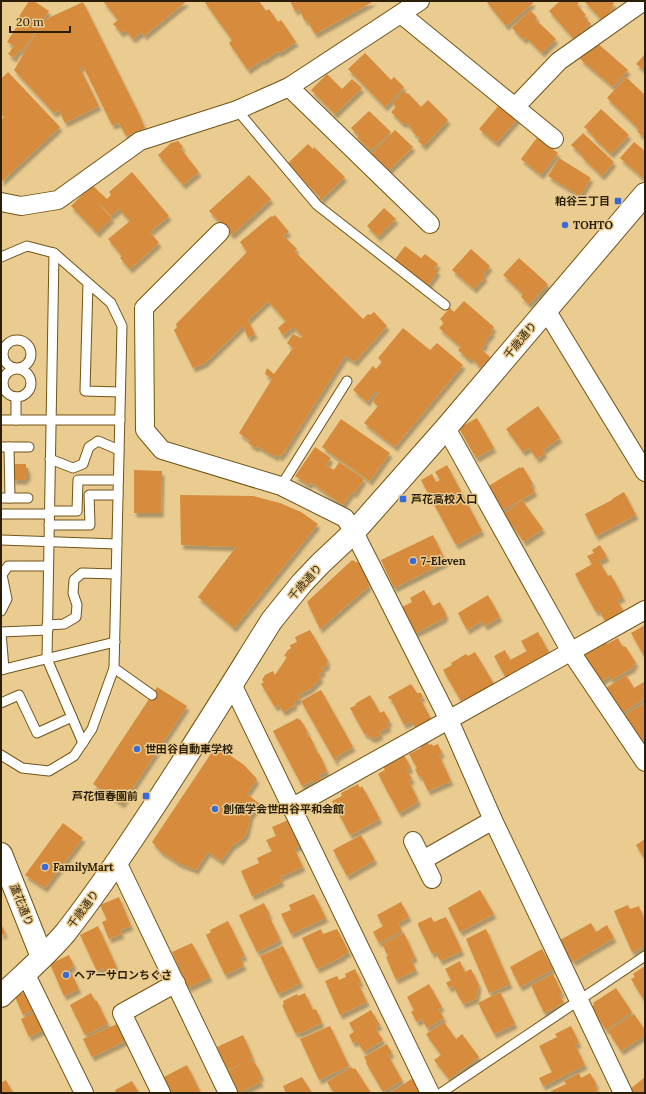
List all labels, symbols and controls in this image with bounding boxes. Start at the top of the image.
scale bar [10,8,70,34]
text: 20 m [16,14,44,29]
place label: 粕谷三丁目 [555,194,610,208]
marker: 粕谷三丁目 [613,196,623,206]
place label: TOHTO [573,218,614,232]
marker: TOHTO [560,220,570,230]
street label: 千歳通り [500,319,540,361]
place label: 芦花高校入口 [411,492,477,506]
marker: 芦花高校入口 [398,494,408,504]
place label: 7-Eleven [421,554,466,568]
marker: 7-Eleven [408,556,418,566]
street label: 千歳通り [285,561,325,603]
place label: 世田谷自動車学校 [145,742,233,756]
marker: 世田谷自動車学校 [132,744,142,754]
place label: 芦花恒春園前 [72,789,138,803]
marker: 芦花恒春園前 [141,791,151,801]
place label: 創価学会世田谷平和会館 [223,802,344,816]
marker: 創価学会世田谷平和会館 [210,804,220,814]
place label: FamilyMart [53,860,114,874]
marker: FamilyMart [40,862,50,872]
street label: 蘆花通り [7,882,37,928]
street label: 千歳通り [64,887,102,931]
place label: ヘアーサロンちぐさ [74,968,172,982]
marker: ヘアーサロンちぐさ [61,970,71,980]

